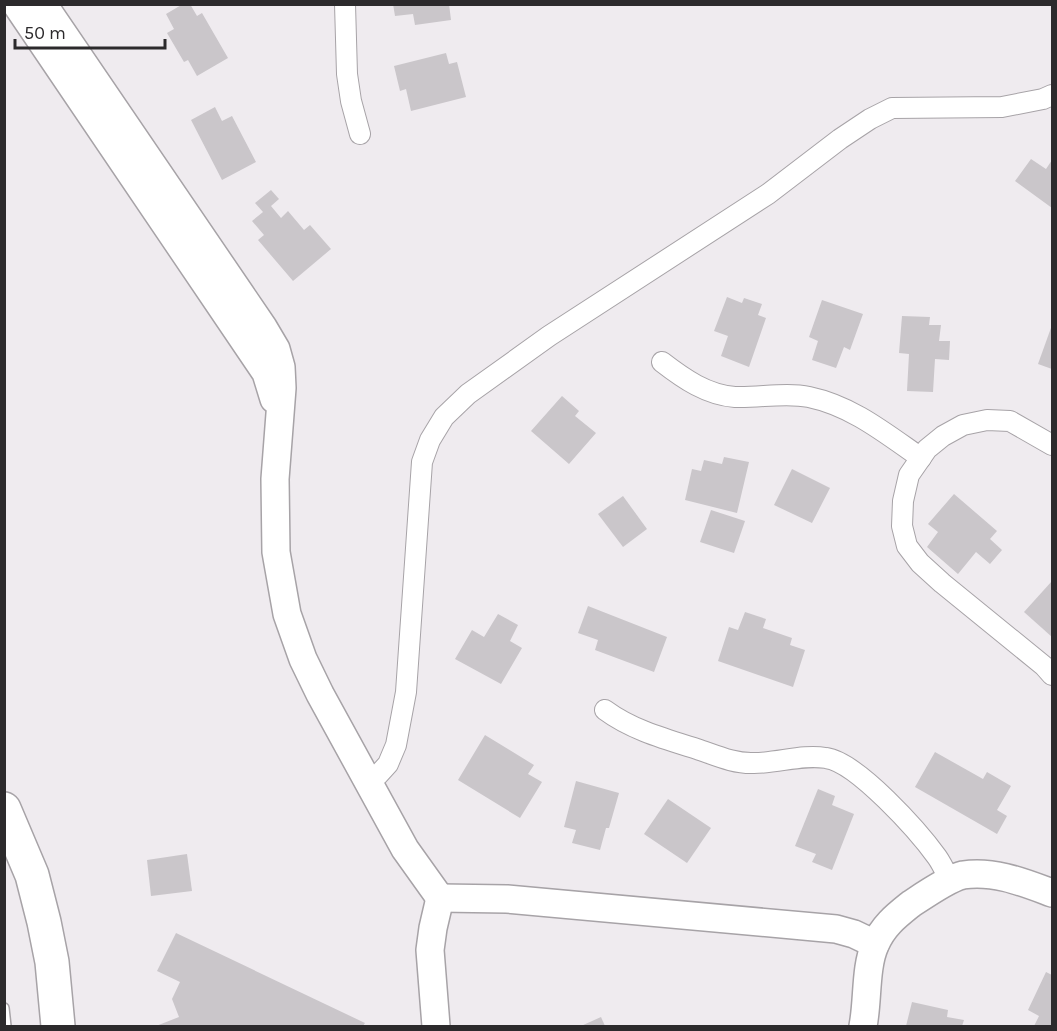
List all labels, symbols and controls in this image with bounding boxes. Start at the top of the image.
scale bar [15,12,165,50]
text: 50 m [24,22,66,44]

